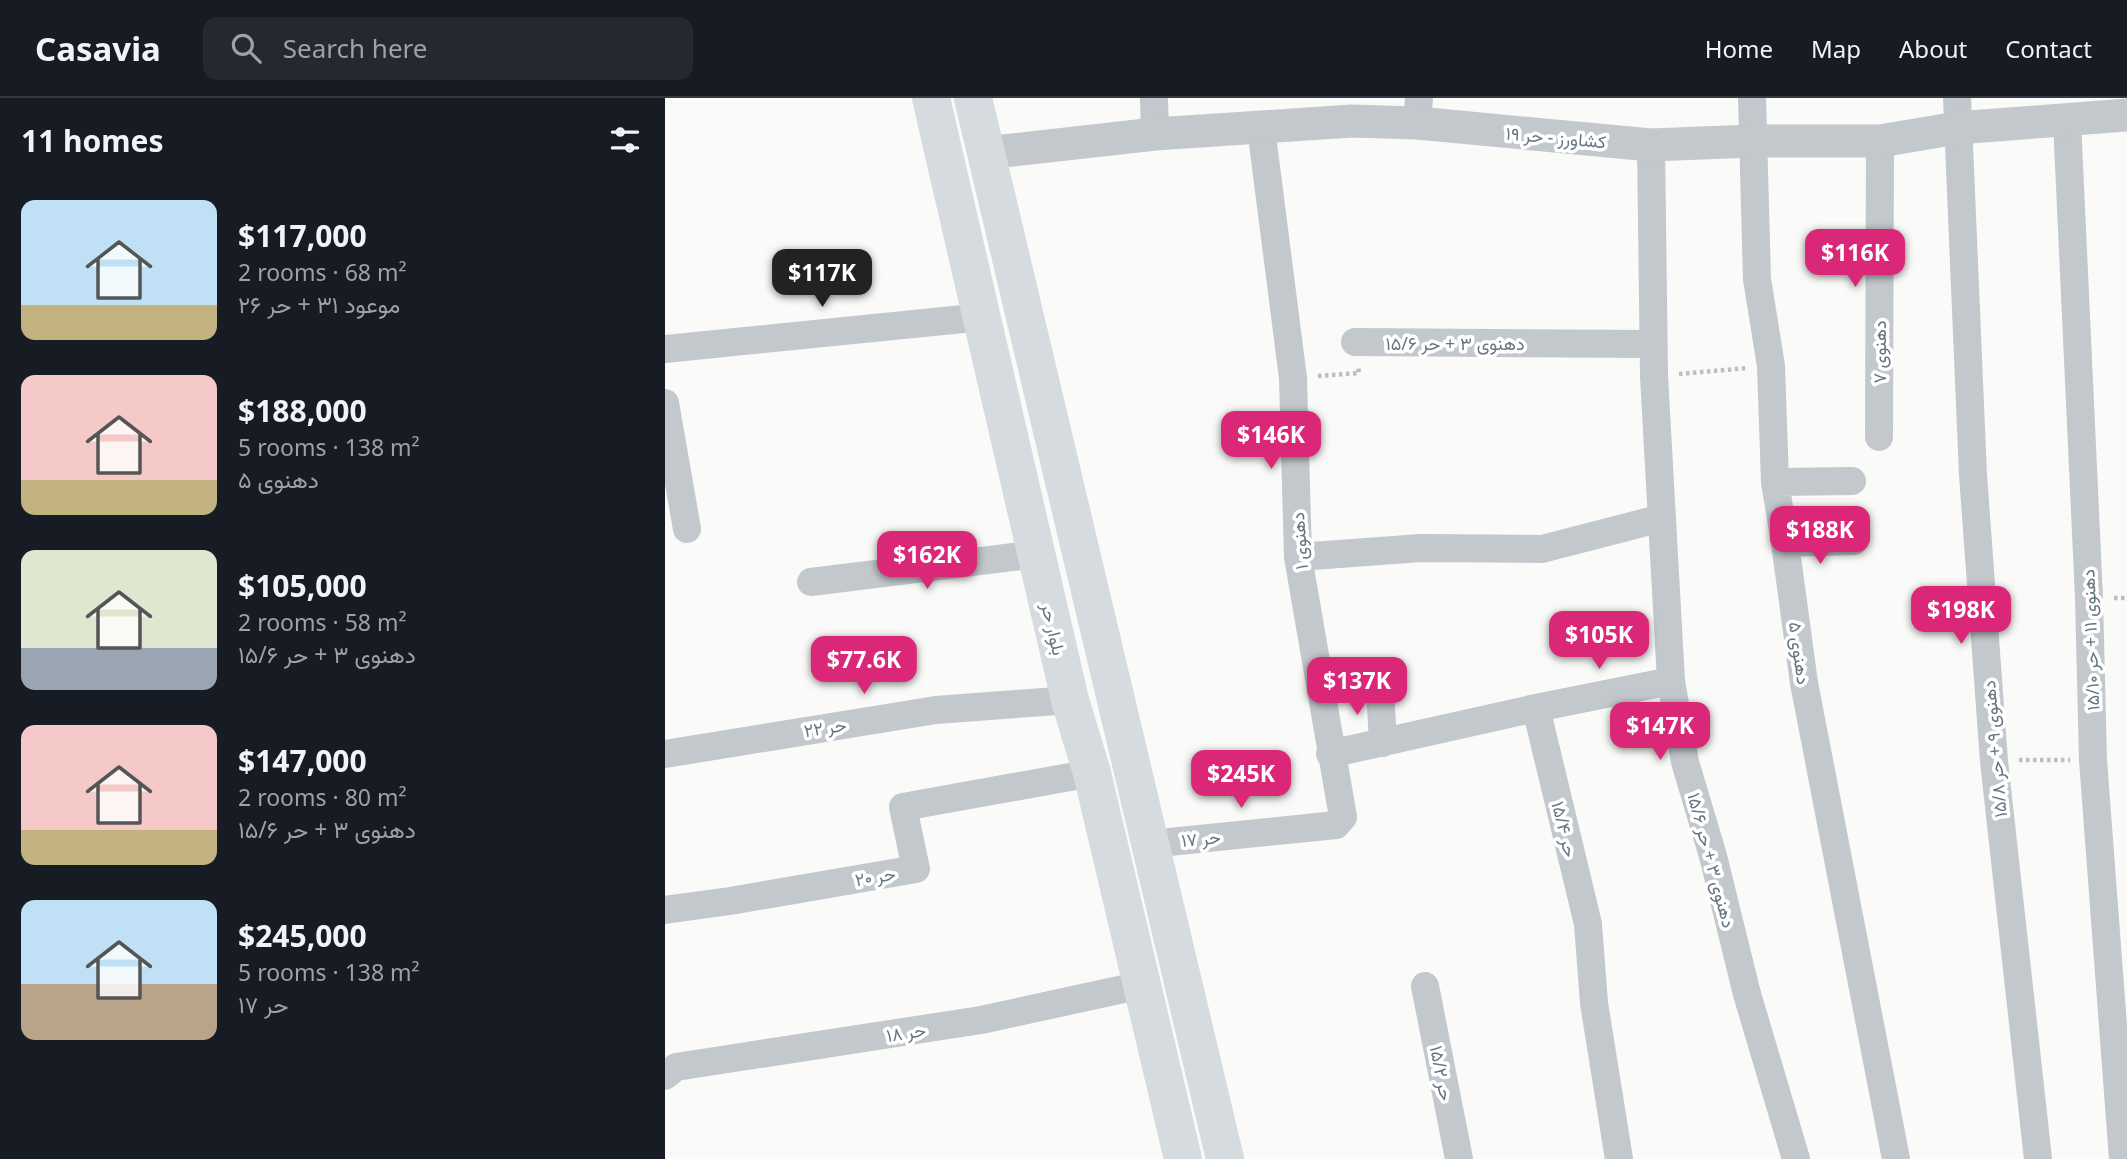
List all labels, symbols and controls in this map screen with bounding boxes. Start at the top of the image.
search box [203,17,693,80]
text: Casavia [35,26,161,71]
icon: search [227,29,265,67]
text: Search here [283,30,427,66]
text: Home [1705,32,1773,65]
text: Map [1811,32,1861,65]
text: About [1899,32,1967,65]
text: Contact [2005,32,2092,65]
text: 11 homes [21,120,164,161]
icon: filters [606,121,644,159]
street label: کشاورز - حر ۱۹ [1505,121,1607,153]
text: $117,000 [238,215,367,256]
icon: home [77,228,161,312]
pin: $116K [1806,230,1904,289]
text: $116K [1821,236,1889,268]
pin: $117K [773,250,871,309]
text: 2 rooms · 68 m² [238,256,407,288]
text: $117K [788,256,856,288]
text: موعود ۳۱ + حر ۲۶ [238,288,400,320]
street label: دهنوی ۷ [1867,320,1891,384]
street label: دهنوی ۳ + حر ۱۵/۶ [1385,331,1525,355]
text: $188,000 [238,390,367,431]
icon: home [77,403,161,487]
pin: $146K [1222,412,1320,471]
text: $146K [1237,418,1305,450]
text: 5 rooms · 138 m² [238,431,420,463]
text: دهنوی ۵ [238,463,319,495]
pin: $188K [1771,506,1869,566]
street label: دهنوی ۱ [1285,511,1313,571]
text: $188K [1786,513,1854,545]
pin: $162K [878,532,976,591]
text: $162K [893,538,961,570]
text: $105,000 [238,565,367,606]
street label: دهنوی ۱۱ + حر ۱۵/۱۰ [2076,569,2104,711]
icon: home [77,578,161,662]
pin: $198K [1912,587,2010,646]
text: $198K [1927,593,1995,625]
street label: بلوار حر [1036,599,1072,658]
text: 2 rooms · 58 m² [238,606,407,638]
pin: $105K [1550,612,1648,671]
text: $105K [1565,618,1633,650]
street label: دهنوی ۵ [1784,620,1816,686]
pin: $77.6K [807,636,921,696]
text: دهنوی ۳ + حر ۱۵/۶ [238,638,416,670]
text: $77.6K [827,643,901,675]
pin: $137K [1308,658,1406,717]
text: $137K [1323,664,1391,696]
street label: دهنوی ۹ + حر ۱۵/۸ [1976,679,2012,819]
pin: $147K [1611,702,1709,762]
text: $147K [1626,709,1694,741]
street label: حر ۲۲ [802,712,848,742]
text: $147,000 [238,740,367,781]
pin: $245K [1192,750,1290,810]
icon: home [77,753,161,837]
text: $245K [1207,757,1275,789]
text: 2 rooms · 80 m² [238,781,407,813]
street label: دهنوی ۳ + حر ۱۵/۶ [1682,790,1742,930]
street label: حر ۱۵/۴ [1547,799,1583,859]
text: دهنوی ۳ + حر ۱۵/۶ [238,813,416,845]
street label: حر ۱۷ [1180,824,1222,852]
street label: حر ۲۰ [853,861,897,891]
text: $245,000 [238,915,367,956]
icon: home [77,928,161,1012]
text: 5 rooms · 138 m² [238,956,420,988]
text: حر ۱۷ [238,988,288,1020]
street label: حر ۱۸ [885,1017,927,1047]
street label: حر ۱۵/۲ [1425,1043,1459,1103]

